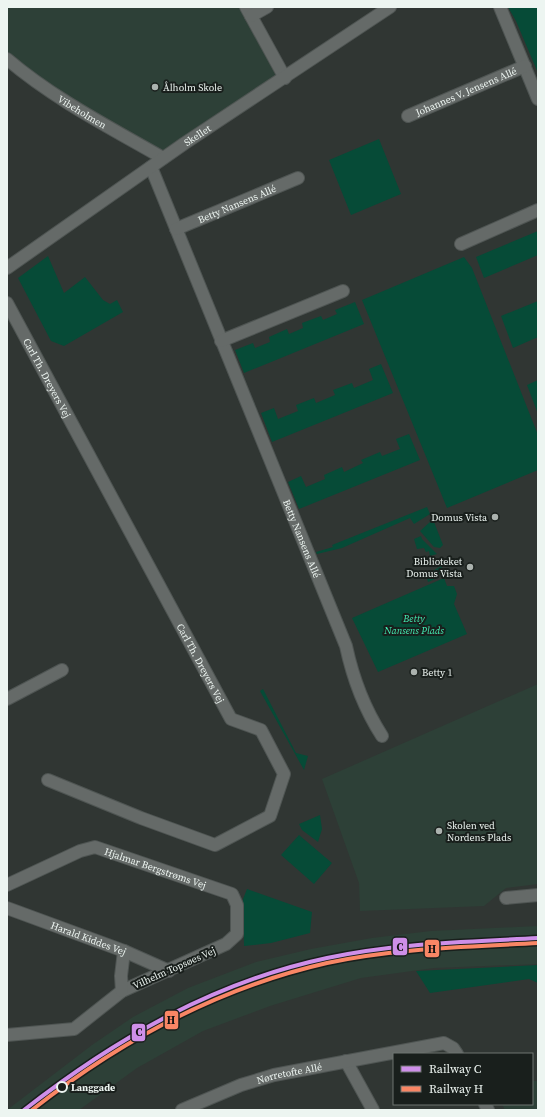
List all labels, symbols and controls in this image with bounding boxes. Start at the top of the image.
street label: Johannes V. Jensens Allé [412,64,519,119]
place label: Ålholm Skole [163,81,222,94]
marker: Ålholm Skole [150,82,160,92]
street label: Vibeholmen [55,92,109,131]
street label: Skellet [181,121,214,149]
street label: Betty Nansens Allé [196,181,278,226]
street label: Carl Th. Dreyers Vej [21,336,74,420]
street label: Betty Nansens Allé [280,497,324,580]
place label: Domus Vista [431,511,488,524]
marker: Domus Vista [490,512,500,522]
place label: Biblioteket Domus Vista [406,555,463,580]
marker: Biblioteket Domus Vista [465,562,475,572]
park label: Betty Nansens Plads [383,612,444,637]
street label: Carl Th. Dreyers Vej [174,621,228,705]
place label: Betty 1 [422,666,452,679]
marker: Betty 1 [409,667,419,677]
place label: Skolen ved Nordens Plads [447,819,511,844]
marker: Skolen ved Nordens Plads [434,826,444,836]
street label: Hjalmar Bergstrøms Vej [103,844,208,891]
street label: Harald Kiddes Vej [49,918,129,958]
line badge: C [392,937,408,956]
line badge: H [424,939,440,958]
text: C [397,940,404,955]
text: H [428,942,437,957]
street label: Vilhelm Topsøes Vej [131,944,218,992]
line badge: H [164,1010,179,1030]
text: H [167,1013,176,1028]
line badge: C [131,1023,146,1042]
text: C [136,1025,143,1040]
legend [393,1053,533,1105]
street label: Nørretofte Allé [255,1060,323,1086]
text: Railway C [429,1061,482,1077]
marker: Langgade [56,1081,68,1093]
place label: Langgade [71,1081,115,1094]
text: Railway H [429,1081,483,1097]

